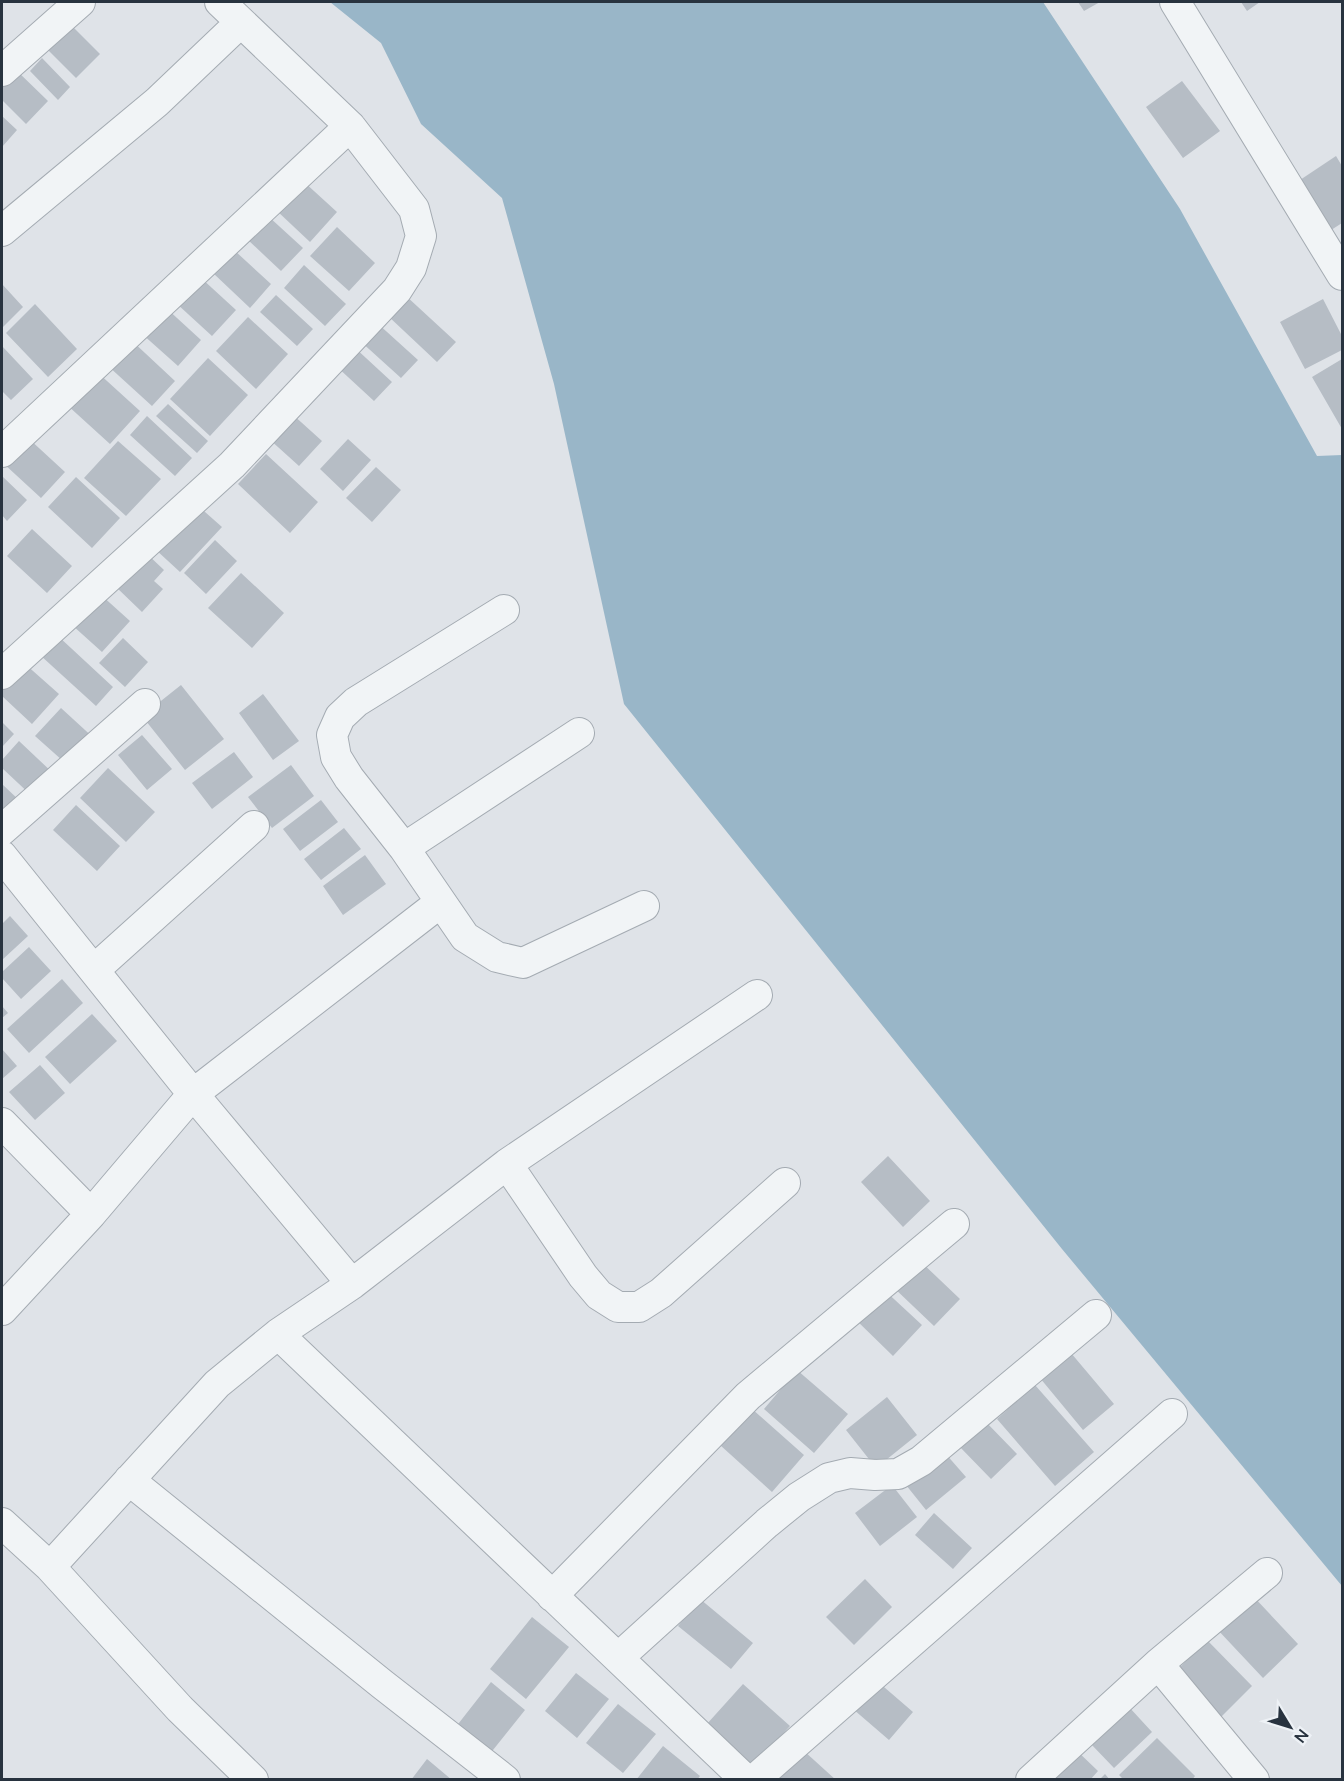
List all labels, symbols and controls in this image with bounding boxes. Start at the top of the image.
north arrow [1260,1697,1320,1757]
text: N [1290,1725,1313,1747]

